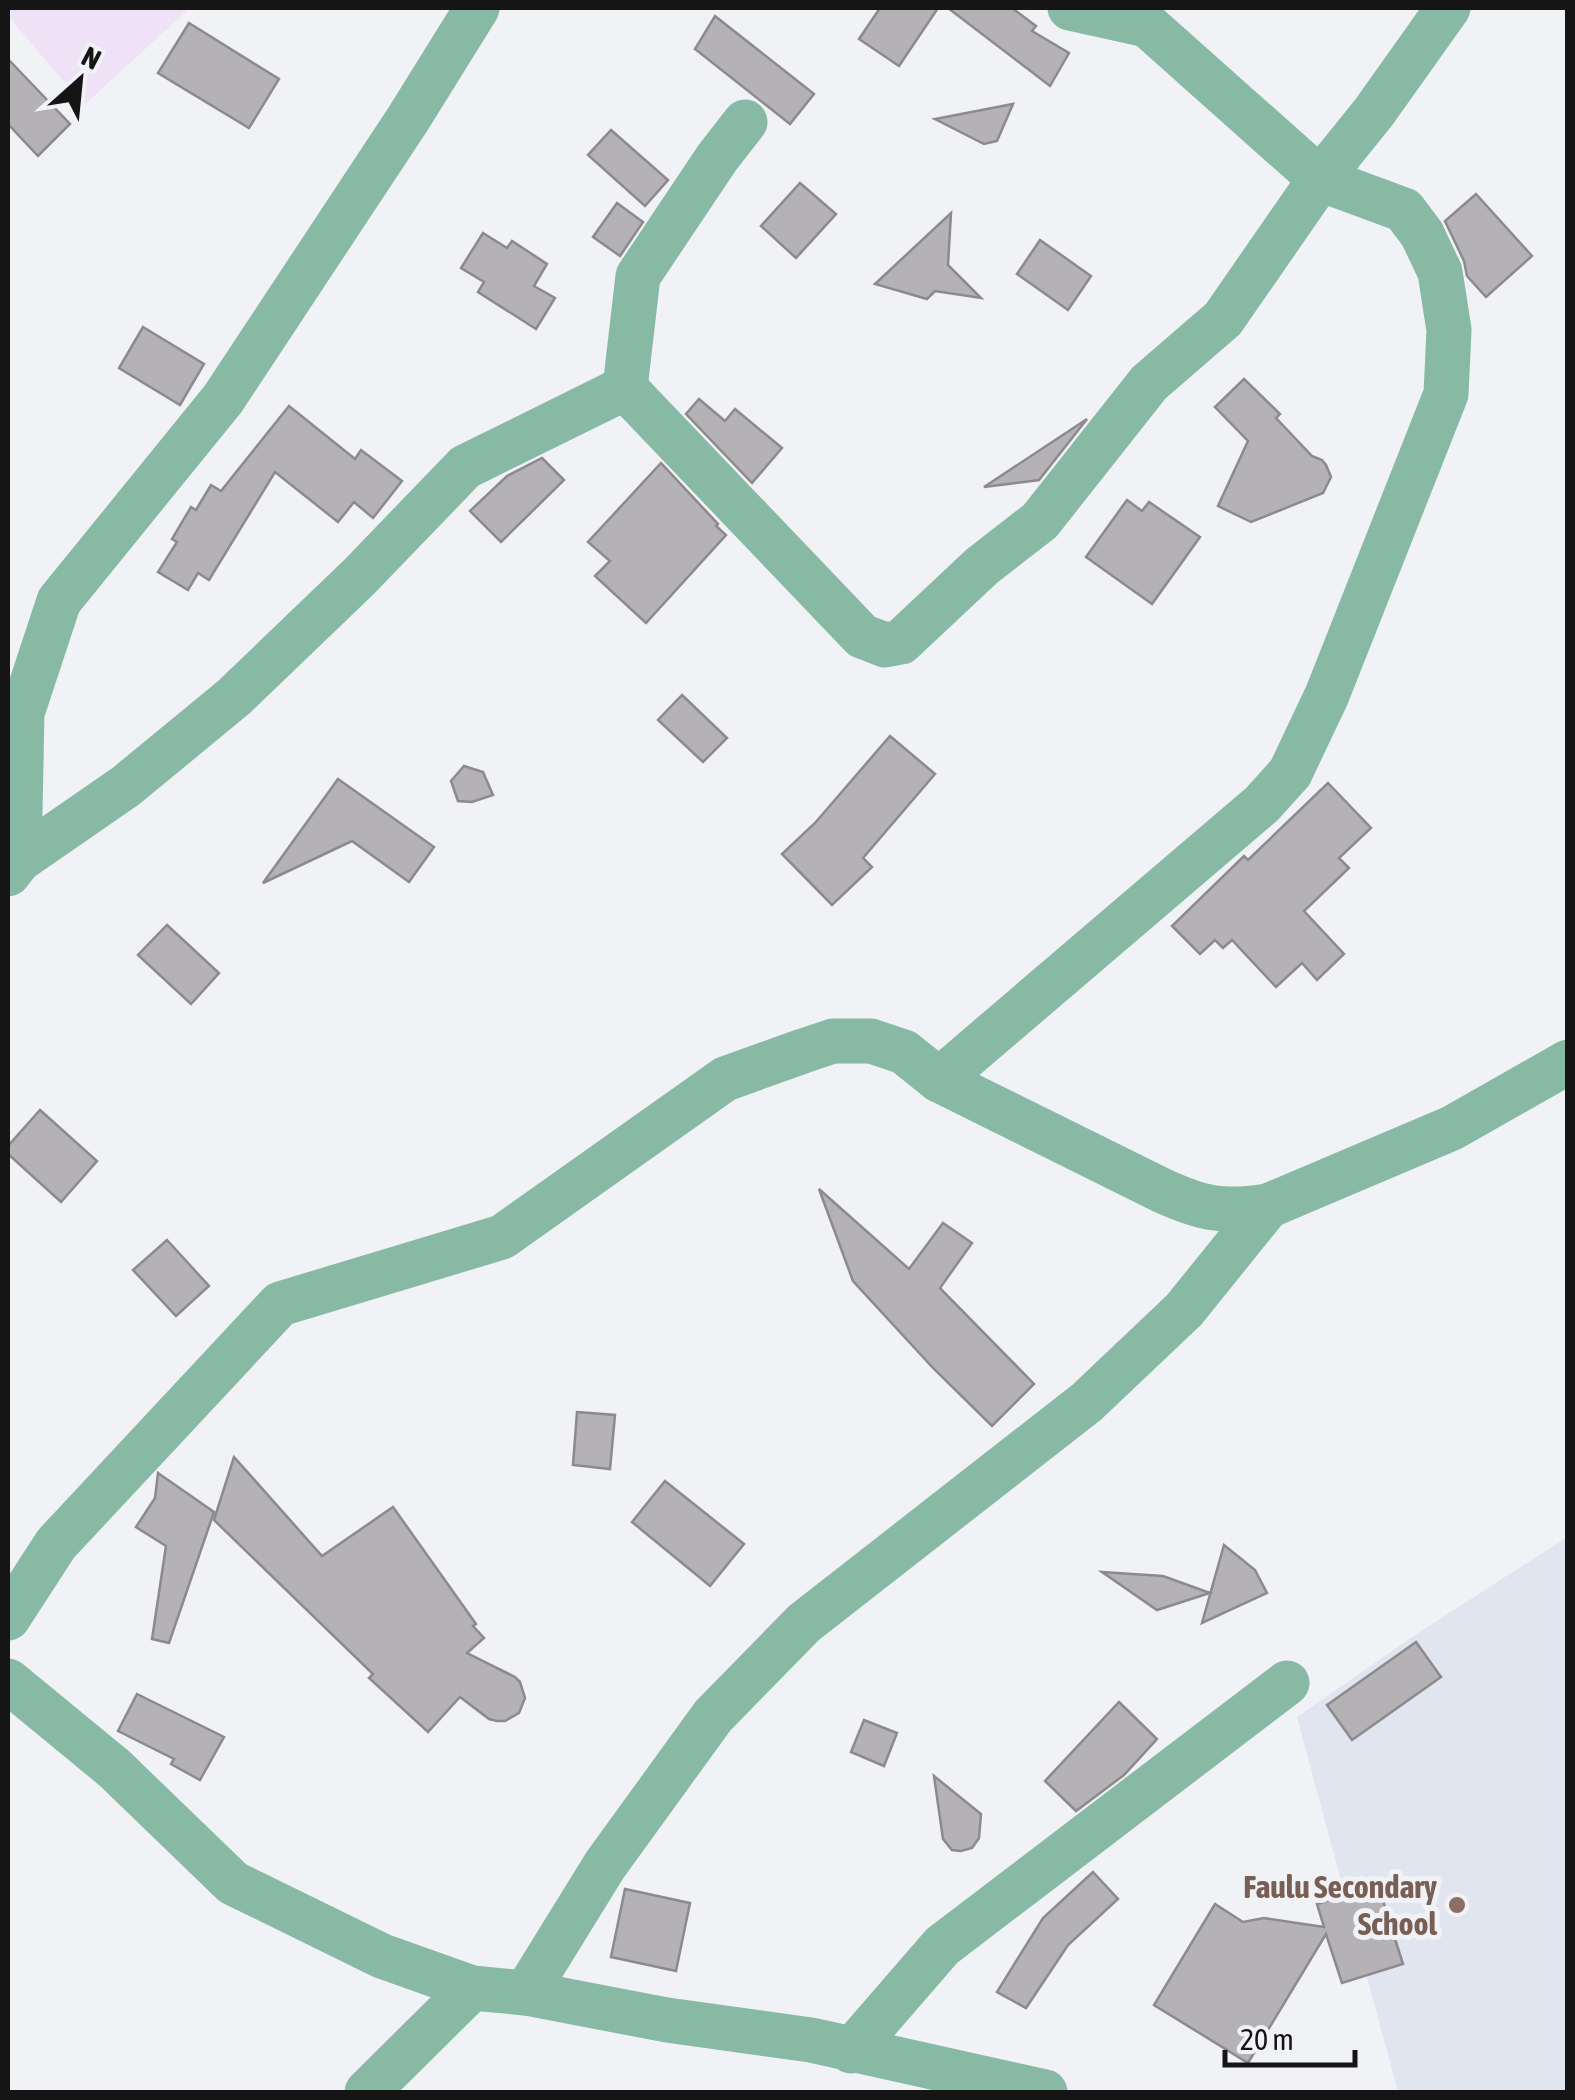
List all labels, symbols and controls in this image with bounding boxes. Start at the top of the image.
north arrow [30,30,130,130]
text: N [77,40,106,76]
place label: Faulu Secondary School [1243,1868,1438,1942]
marker: Faulu Secondary School [1446,1894,1468,1916]
scale bar [1225,2005,1355,2067]
text: 20 m [1240,2022,1294,2056]

